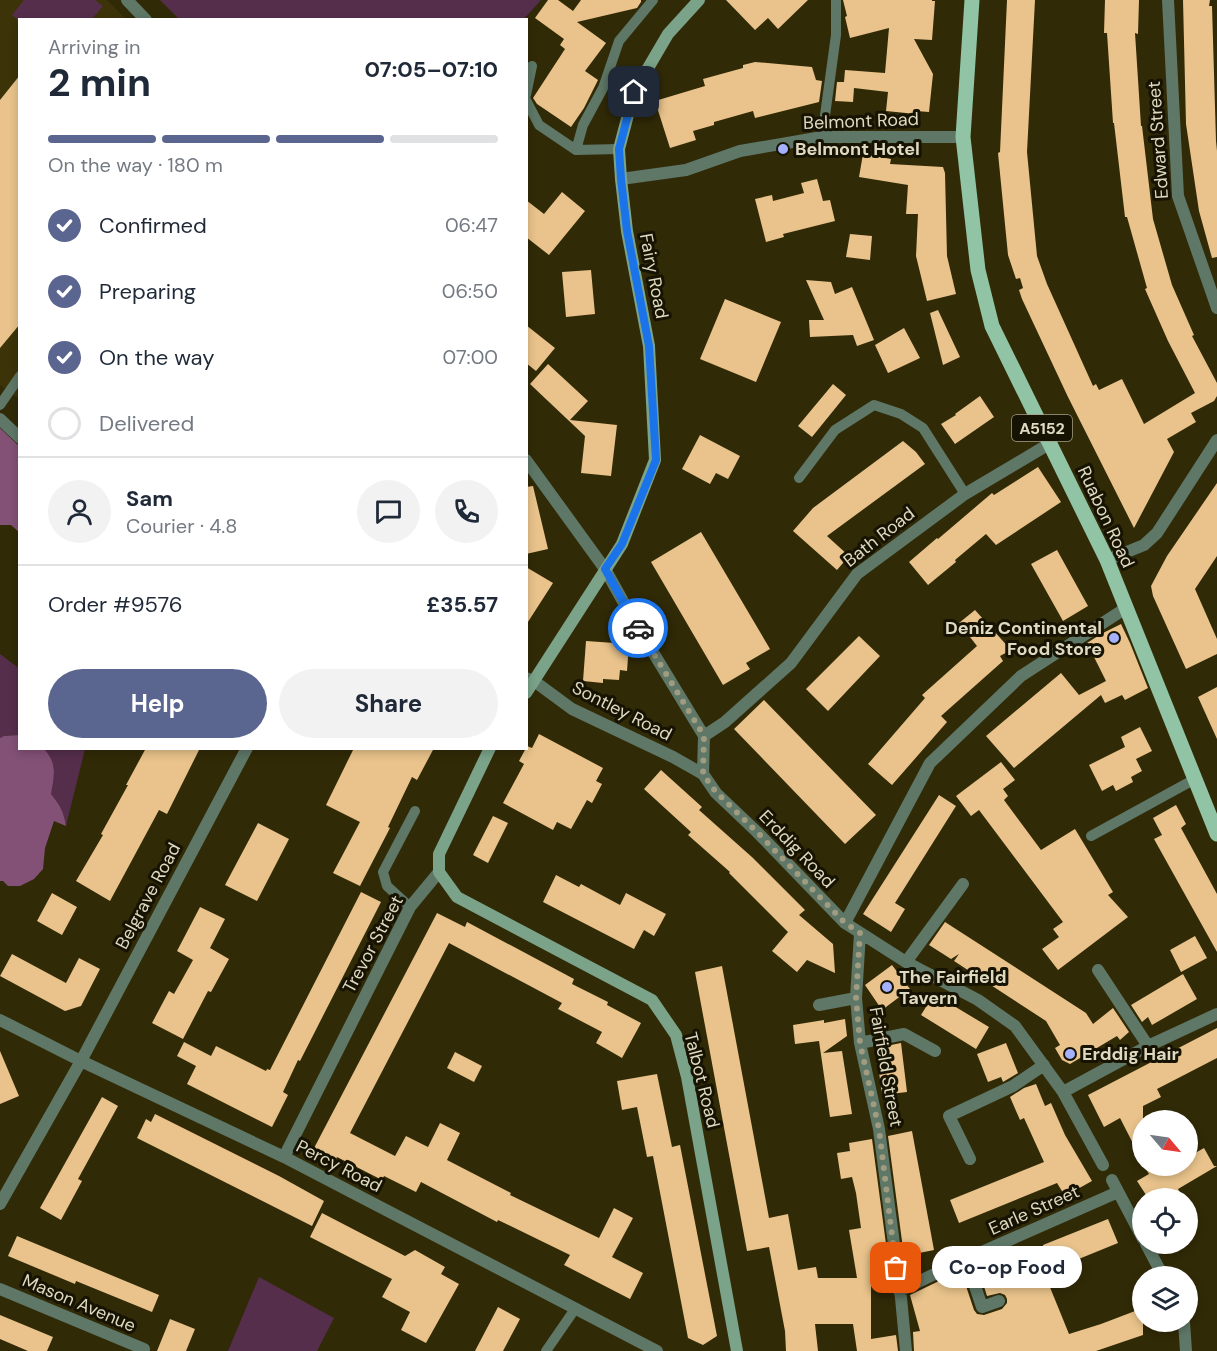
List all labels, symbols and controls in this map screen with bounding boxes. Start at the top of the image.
text: Arriving in [48,34,140,60]
text: 07:05–07:10 [364,55,498,84]
text: 2 min [48,57,151,108]
pin [608,66,659,117]
icon: home [617,75,650,108]
street label: Edward Street [1142,80,1174,200]
street label: Belmont Road [803,107,919,135]
place label: Belmont Hotel [795,137,920,161]
marker: Belmont Hotel [776,142,790,156]
text: On the way · 180 m [48,152,223,178]
icon: check [48,209,81,242]
text: Confirmed [99,211,207,240]
text: 06:47 [445,212,498,238]
street label: Fairy Road [634,231,674,321]
icon: check [48,275,81,308]
text: Preparing [99,277,196,306]
text: 06:50 [442,278,498,304]
icon: check [48,341,81,374]
text: On the way [99,343,214,372]
text: 07:00 [443,344,498,370]
text: Delivered [99,409,194,438]
road number: A5152 [1012,415,1072,441]
street label: Ruabon Road [1072,462,1140,572]
button: person [48,480,111,543]
button: chat [357,480,420,543]
button: phone [435,480,498,543]
text: Sam [126,484,173,513]
street label: Bath Road [838,502,920,572]
text: Courier · 4.8 [126,513,237,539]
text: Order #9576 [48,590,183,619]
text: £35.57 [426,590,498,619]
courier [608,598,668,658]
icon: car [622,612,655,645]
place label: Deniz Continental Food Store [945,616,1102,661]
marker: Deniz Continental Food Store [1107,631,1121,645]
button: Help [48,669,267,738]
button: Share [279,669,498,738]
street label: Sontley Road [568,676,676,746]
street label: Erddig Road [754,805,840,893]
street label: Belgrave Road [110,839,186,953]
street label: Trevor Street [337,891,409,997]
place label: The Fairfield Tavern [899,965,1006,1010]
marker: The Fairfield Tavern [880,980,894,994]
street label: Fairfield Street [864,1005,908,1129]
street label: Talbot Road [679,1030,725,1130]
place label: Erddig Hair [1082,1042,1179,1066]
marker: Erddig Hair [1063,1047,1077,1061]
north arrow [1132,1110,1198,1176]
map controls [1132,1110,1198,1332]
street label: Percy Road [292,1134,386,1198]
street label: Earle Street [985,1179,1083,1241]
button: locate [1132,1188,1198,1254]
pin [870,1242,921,1293]
callout: Co-op Food [932,1247,1082,1289]
icon: bag [879,1251,912,1284]
text: Co-op Food [949,1254,1065,1280]
button: layers [1132,1266,1198,1332]
street label: Mason Avenue [19,1268,139,1338]

